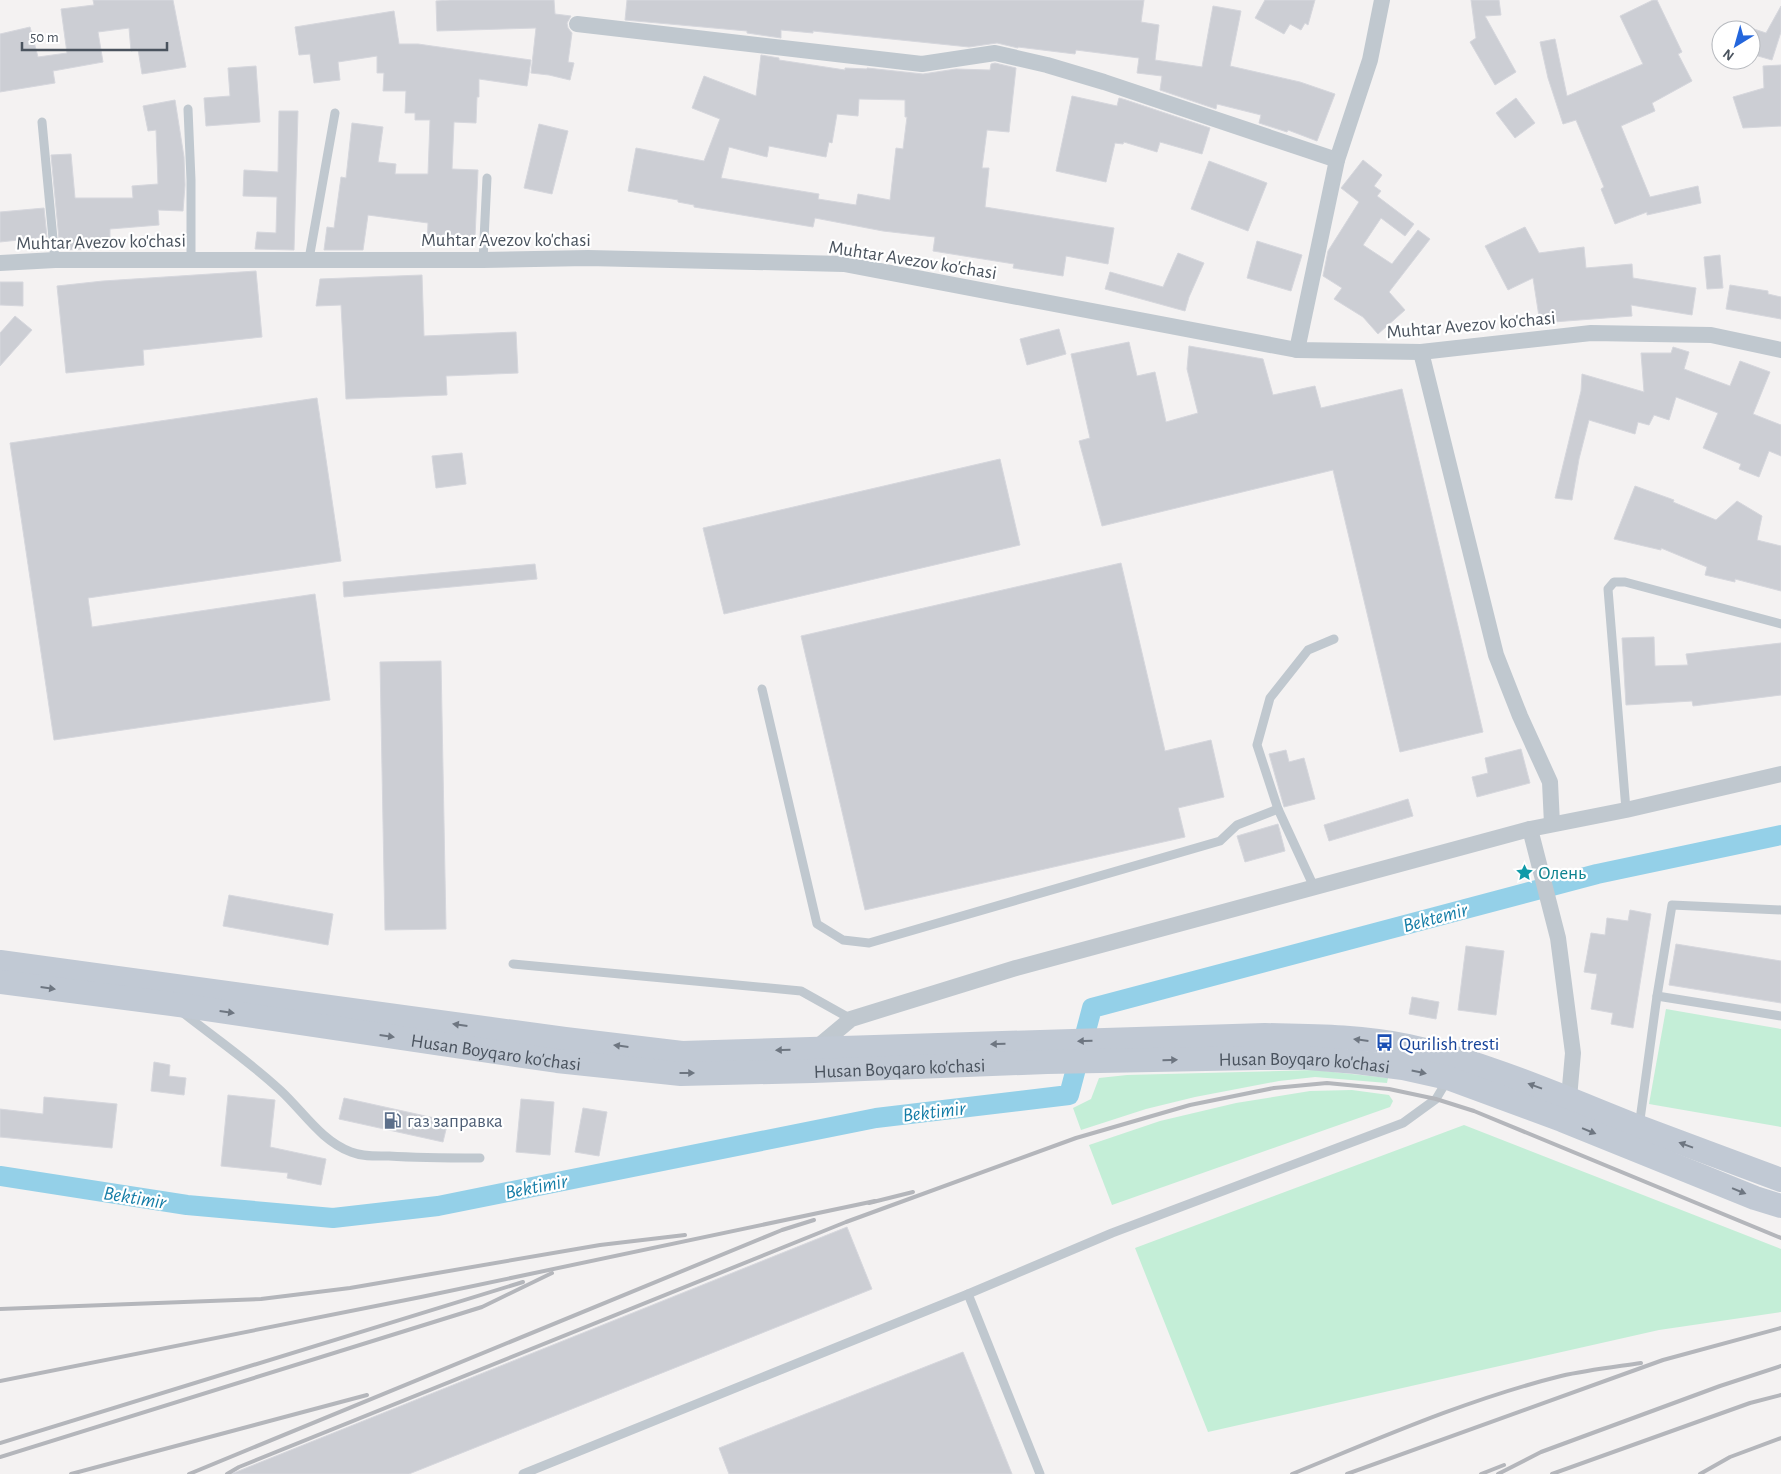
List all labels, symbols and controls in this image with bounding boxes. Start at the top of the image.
scale bar [22,20,168,52]
north arrow [1711,20,1761,70]
text: 50 m [30,30,59,45]
text: N [1721,46,1737,63]
street label: Muhtar Avezov ko'chasi [421,231,591,250]
street label: Muhtar Avezov ko'chasi [16,232,186,253]
street label: Muhtar Avezov ko'chasi [827,238,998,283]
street label: Muhtar Avezov ko'chasi [1386,309,1557,342]
place icon: Олень [1514,862,1534,882]
place label: Олень [1538,864,1586,883]
water label: Bektemir [1401,900,1470,936]
one-way arrow [41,984,57,992]
one-way arrow [219,1009,235,1017]
one-way arrow [452,1021,468,1029]
street label: Husan Boyqaro ko'chasi [410,1031,582,1074]
one-way arrow [380,1032,396,1040]
bus stop icon: Qurilish tresti [1375,1033,1395,1053]
place label: Qurilish tresti [1399,1035,1499,1054]
one-way arrow [1353,1036,1369,1044]
one-way arrow [1076,1037,1092,1045]
one-way arrow [990,1040,1006,1048]
one-way arrow [613,1042,629,1050]
one-way arrow [775,1047,791,1055]
street label: Husan Boyqaro ko'chasi [1218,1050,1391,1077]
street label: Husan Boyqaro ko'chasi [814,1056,986,1082]
one-way arrow [1162,1056,1178,1064]
one-way arrow [1411,1068,1426,1076]
one-way arrow [680,1069,696,1077]
one-way arrow [1527,1081,1542,1089]
water label: Bektimir [902,1098,967,1126]
fuel station icon: газ заправка [383,1110,403,1130]
place label: газ заправка [407,1112,503,1131]
one-way arrow [1582,1127,1596,1135]
one-way arrow [1679,1140,1693,1148]
water label: Bektimir [503,1171,570,1203]
water label: Bektimir [102,1183,168,1213]
one-way arrow [1732,1188,1747,1195]

